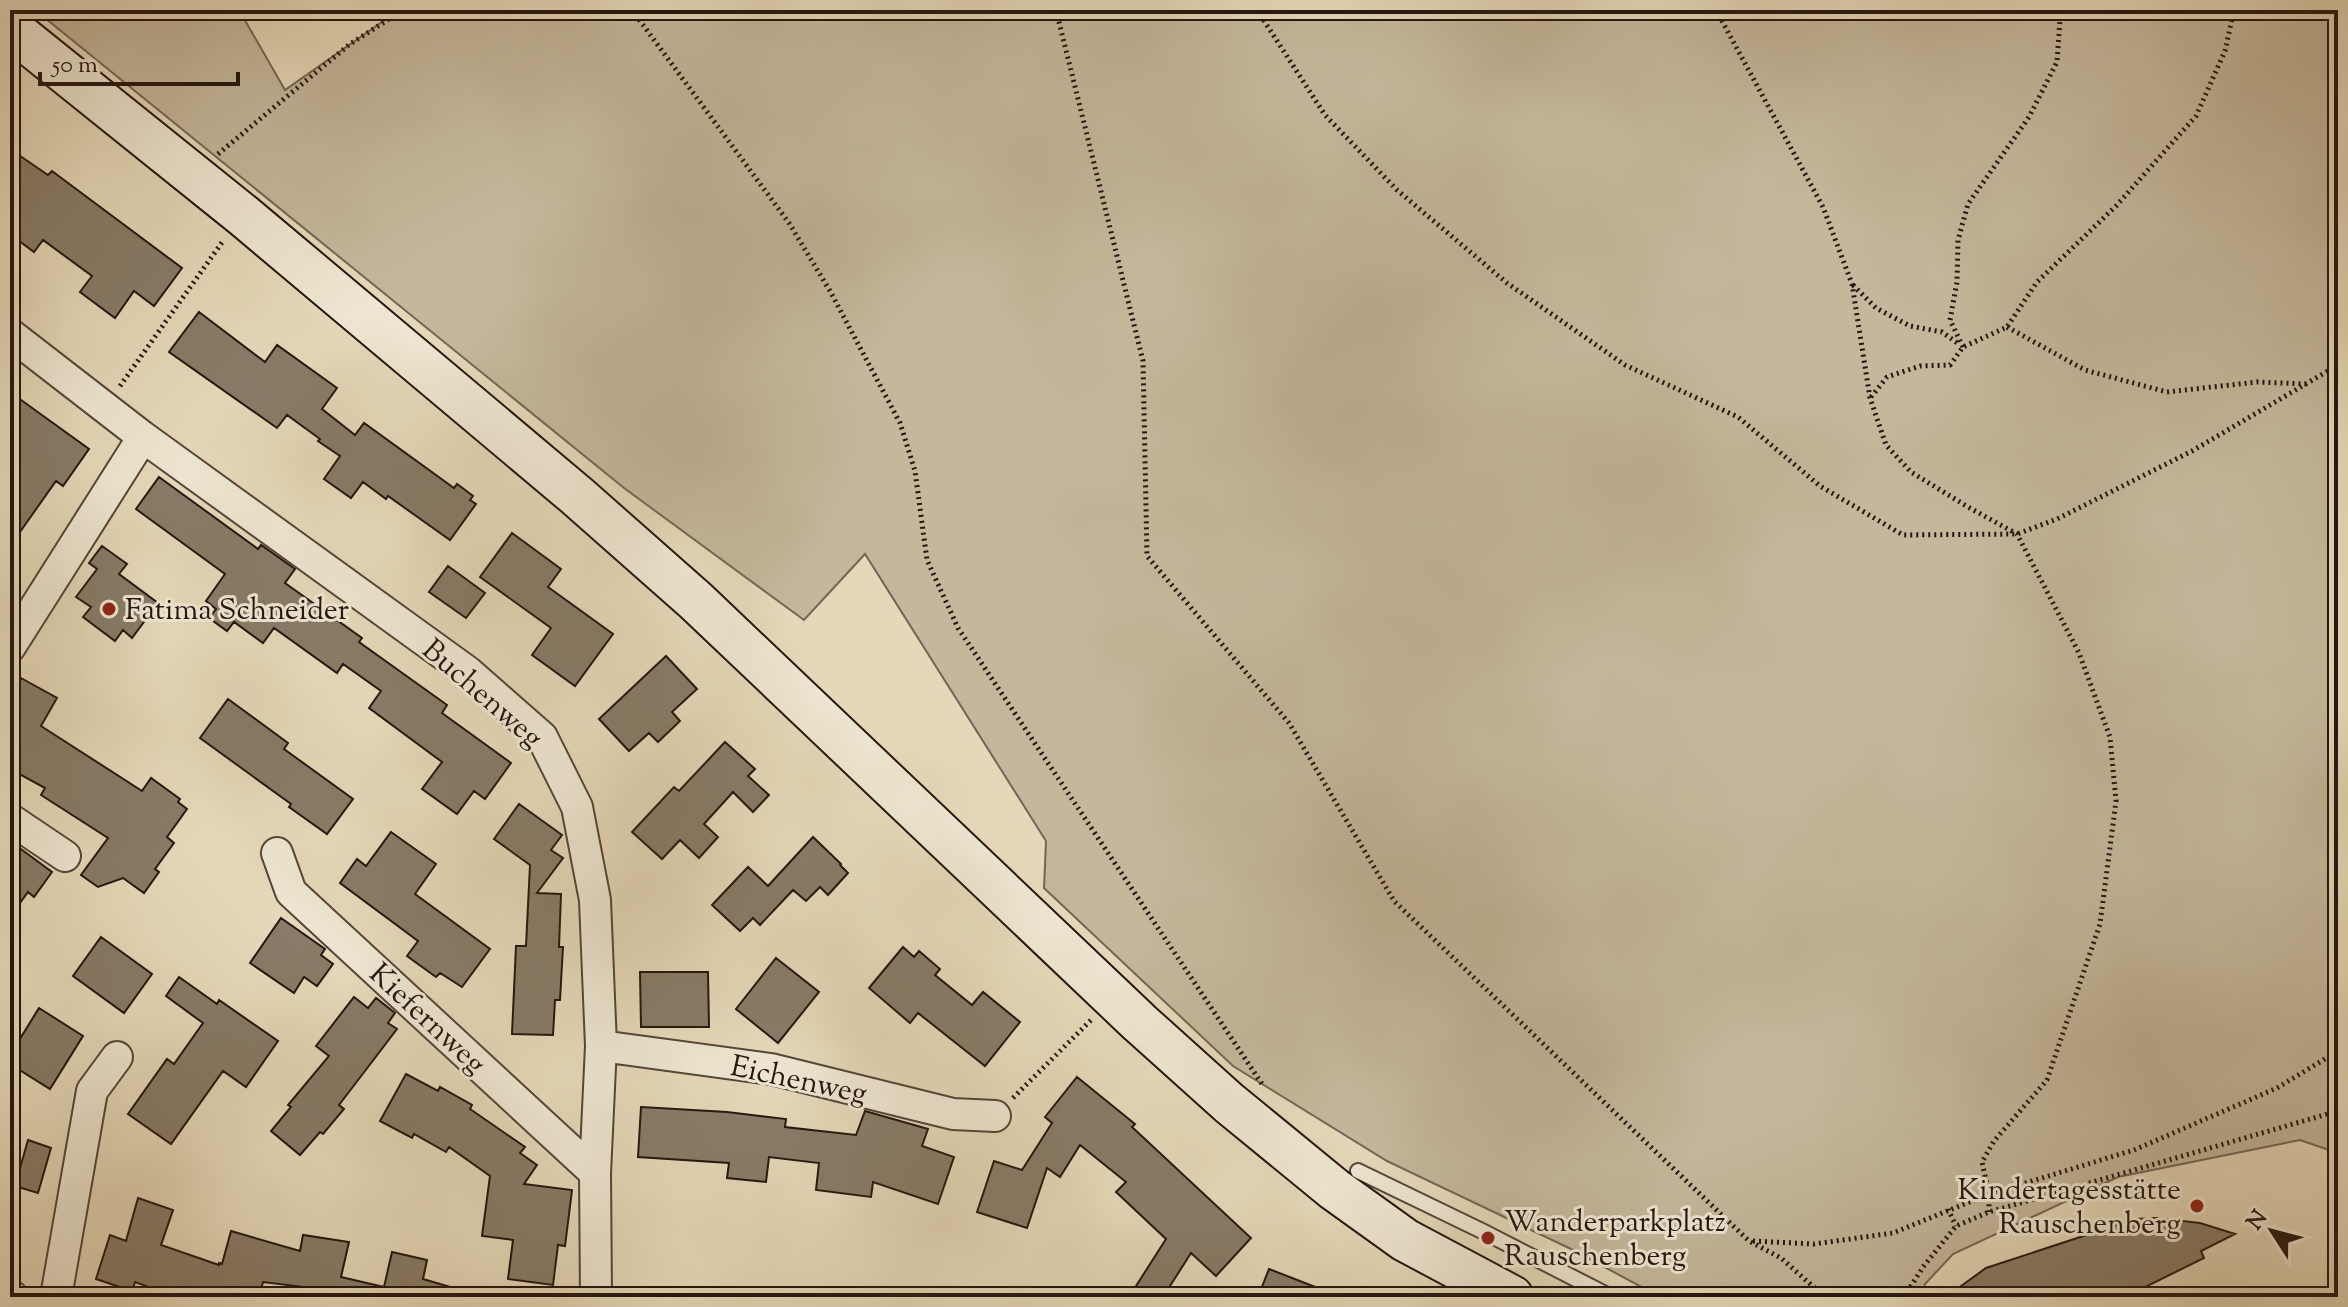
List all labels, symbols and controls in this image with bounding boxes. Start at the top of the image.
scale bar [40,36,238,86]
text: 50 m [50,49,98,83]
place label: Fatima Schneider [125,590,349,633]
marker: Fatima Schneider [100,600,118,618]
street label: Buchenweg [411,630,551,760]
street label: Kiefernweg [358,954,494,1085]
street label: Eichenweg [726,1046,871,1117]
place label: Kindertagesstätte Rauschenberg [1957,1170,2181,1247]
north arrow [2232,1191,2312,1271]
marker: Kindertagesstätte Rauschenberg [2188,1197,2206,1215]
place label: Wanderparkplatz Rauschenberg [1504,1202,1726,1279]
text: N [2240,1204,2277,1238]
marker: Wanderparkplatz Rauschenberg [1479,1229,1497,1247]

